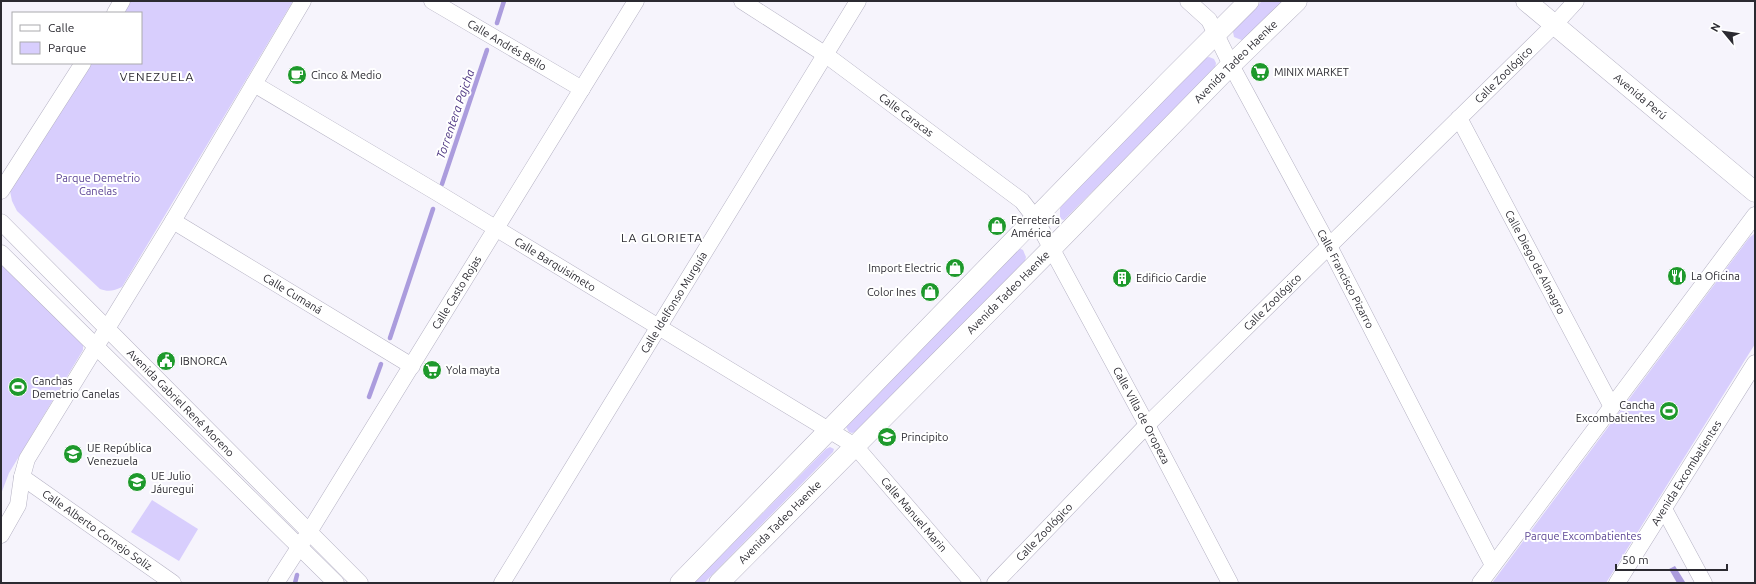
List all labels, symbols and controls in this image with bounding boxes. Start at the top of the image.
legend [12,12,142,64]
north arrow [1704,12,1744,52]
street label: Calle Andrés Bello [465,17,549,73]
street label: Avenida Tadeo Haenke [1192,18,1279,105]
text: Calle [48,21,74,34]
text: N [1708,21,1722,34]
text: Parque [48,41,86,54]
street label: Calle Zoológico [1472,44,1535,106]
supermarket icon: MINIX MARKET [1249,61,1271,83]
cafe icon: Cinco & Medio [286,64,308,86]
place label: MINIX MARKET [1274,66,1349,78]
water label: Torrentera Pajcha [434,67,477,160]
place label: Cinco & Medio [311,69,382,81]
district label: VENEZUELA [120,70,194,83]
street label: Avenida Perú [1612,71,1669,122]
street label: Calle Caracas [877,91,936,139]
park label: Parque Demetrio Canelas [56,172,140,197]
street label: Calle Diego de Almagro [1503,208,1568,316]
place label: Ferretería América [1011,214,1060,239]
shop icon: Ferretería América [986,215,1008,237]
street label: Calle Francisco Pizarro [1315,227,1376,330]
district label: LA GLORIETA [621,231,703,244]
street label: Calle Barquisimeto [512,235,598,293]
street label: Avenida Tadeo Haenke [964,248,1052,336]
street label: Calle Idelfonso Murguía [638,249,709,355]
street label: Calle Casto Rojas [429,254,484,331]
shop icon: Import Electric [944,257,966,279]
place label: Import Electric [868,262,941,274]
restaurant icon: La Oficina [1666,265,1688,287]
building icon: Edificio Cardie [1111,267,1133,289]
place label: La Oficina [1691,270,1740,282]
street label: Calle Cumaná [261,271,324,316]
street label: Calle Zoológico [1241,271,1304,333]
place label: Edificio Cardie [1136,272,1207,284]
shop icon: Color Ines [919,281,941,303]
place label: Color Ines [867,286,916,298]
street label: Avenida Gabriel René Moreno [125,347,237,459]
public building icon: IBNORCA [155,350,177,372]
place label: IBNORCA [180,355,228,367]
supermarket icon: Yola mayta [421,359,443,381]
place label: Yola mayta [446,364,500,376]
street label: Calle Villa de Oropeza [1111,365,1172,466]
place label: Canchas Demetrio Canelas [32,375,120,400]
sports icon: Canchas Demetrio Canelas [7,376,29,398]
place label: Cancha Excombatientes [1576,399,1655,424]
sports icon: Cancha Excombatientes [1658,400,1680,422]
street label: Avenida Excombatientes [1649,418,1724,527]
school or university icon: Principito [876,426,898,448]
place label: Principito [901,431,948,443]
place label: UE República Venezuela [87,442,152,467]
school or university icon: UE República Venezuela [62,443,84,465]
place label: UE Julio Jáuregui [151,470,194,495]
school or university icon: UE Julio Jáuregui [126,471,148,493]
street label: Calle Manuel Marin [879,475,949,554]
street label: Avenida Tadeo Haenke [736,478,823,566]
street label: Calle Alberto Cornejo Soliz [40,487,154,572]
street label: Calle Zoológico [1014,500,1075,563]
park label: Parque Excombatientes [1525,530,1642,542]
scale bar [1616,546,1727,572]
text: 50 m [1622,553,1649,566]

